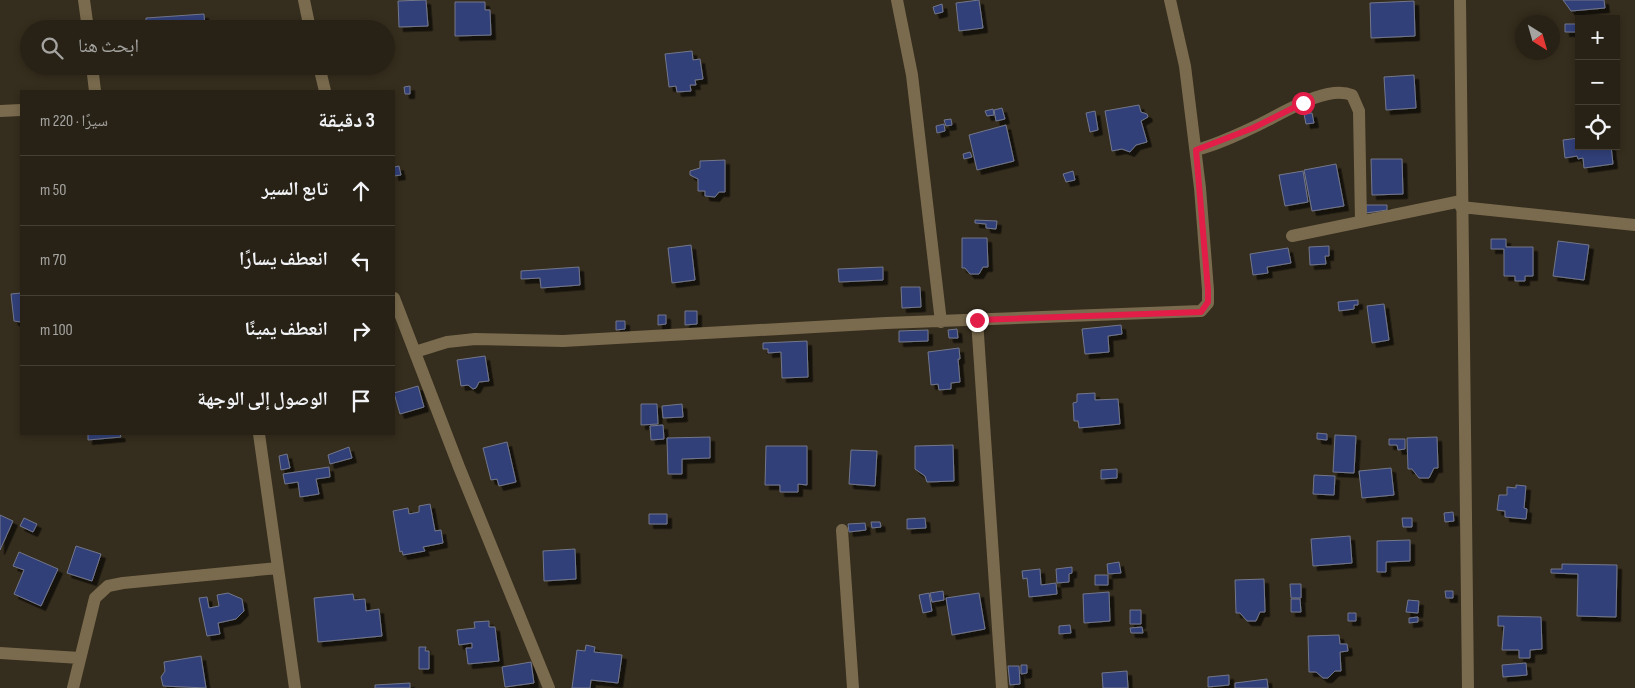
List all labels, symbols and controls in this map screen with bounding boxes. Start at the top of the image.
north arrow [1515,15,1560,60]
map controls [1575,15,1620,150]
button: + [1575,15,1620,60]
search box [20,20,395,75]
icon: search [38,34,66,62]
text: ابحث هنا [78,35,139,58]
button: − [1575,60,1620,105]
route start [1292,92,1315,115]
button: locate [1575,105,1620,150]
text: 3 دقيقة [318,108,375,133]
text: سيرًا · 220 m [40,112,108,131]
icon: ahead [347,177,375,205]
text: تابع السير [262,178,328,201]
text: 50 m [40,181,66,200]
icon: left [347,247,375,275]
text: انعطف يسارًا [239,248,328,271]
text: 70 m [40,251,66,270]
route end [966,309,989,332]
icon: right [347,317,375,345]
text: انعطف يمينًا [244,318,328,341]
text: 100 m [40,321,73,340]
icon: arrive [347,387,375,415]
text: الوصول إلى الوجهة [197,388,328,411]

